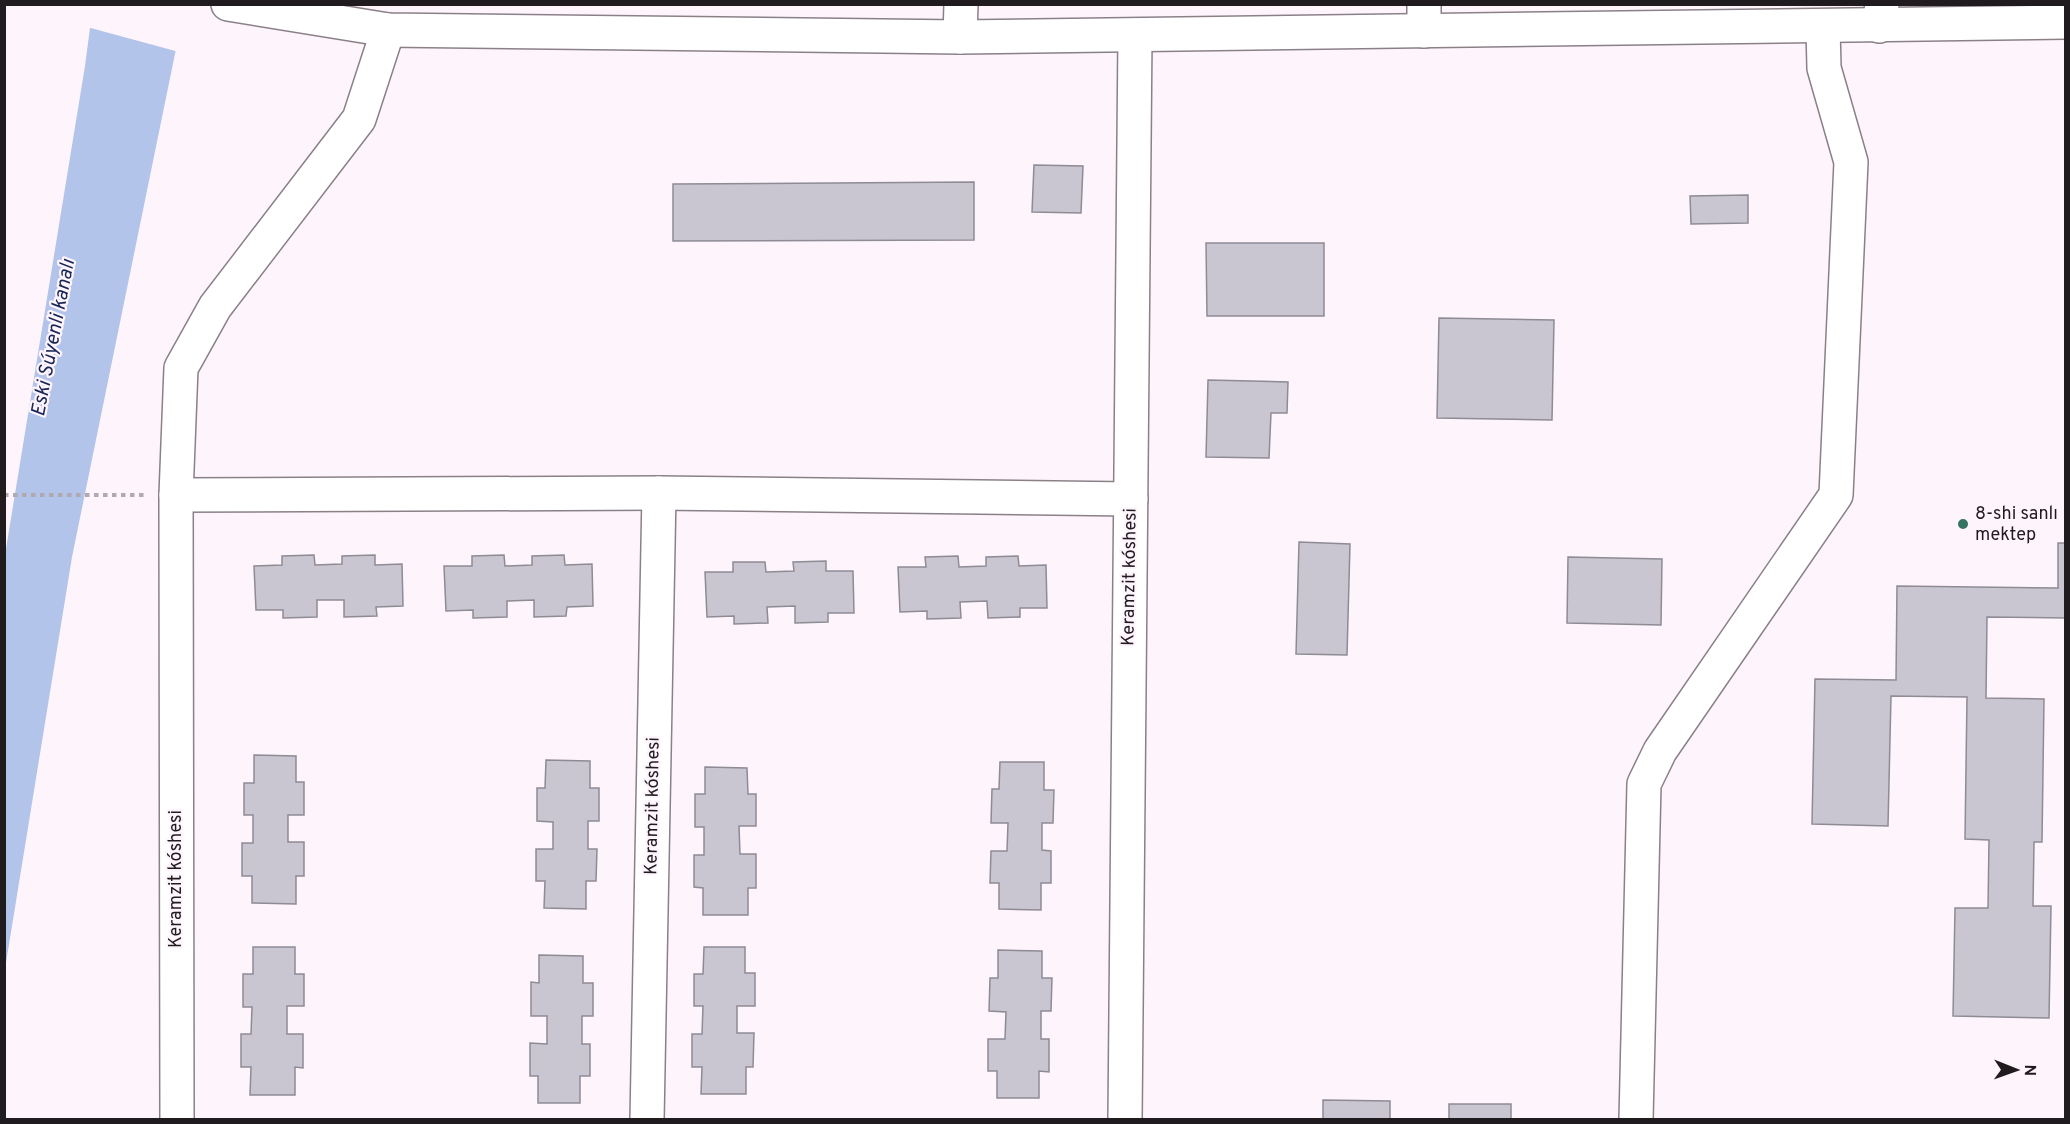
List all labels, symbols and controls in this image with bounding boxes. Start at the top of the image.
water label: Eski Súyenli kanalı [26,256,82,419]
place label: 8-shi sanlı mektep [1975,503,2058,547]
street label: Keramzit kóshesi [1117,508,1143,646]
marker: 8-shi sanlı mektep [1956,517,1970,531]
street label: Keramzit kóshesi [640,737,666,875]
street label: Keramzit kóshesi [165,810,188,948]
north arrow [1986,1040,2046,1100]
text: N [2019,1064,2039,1076]

